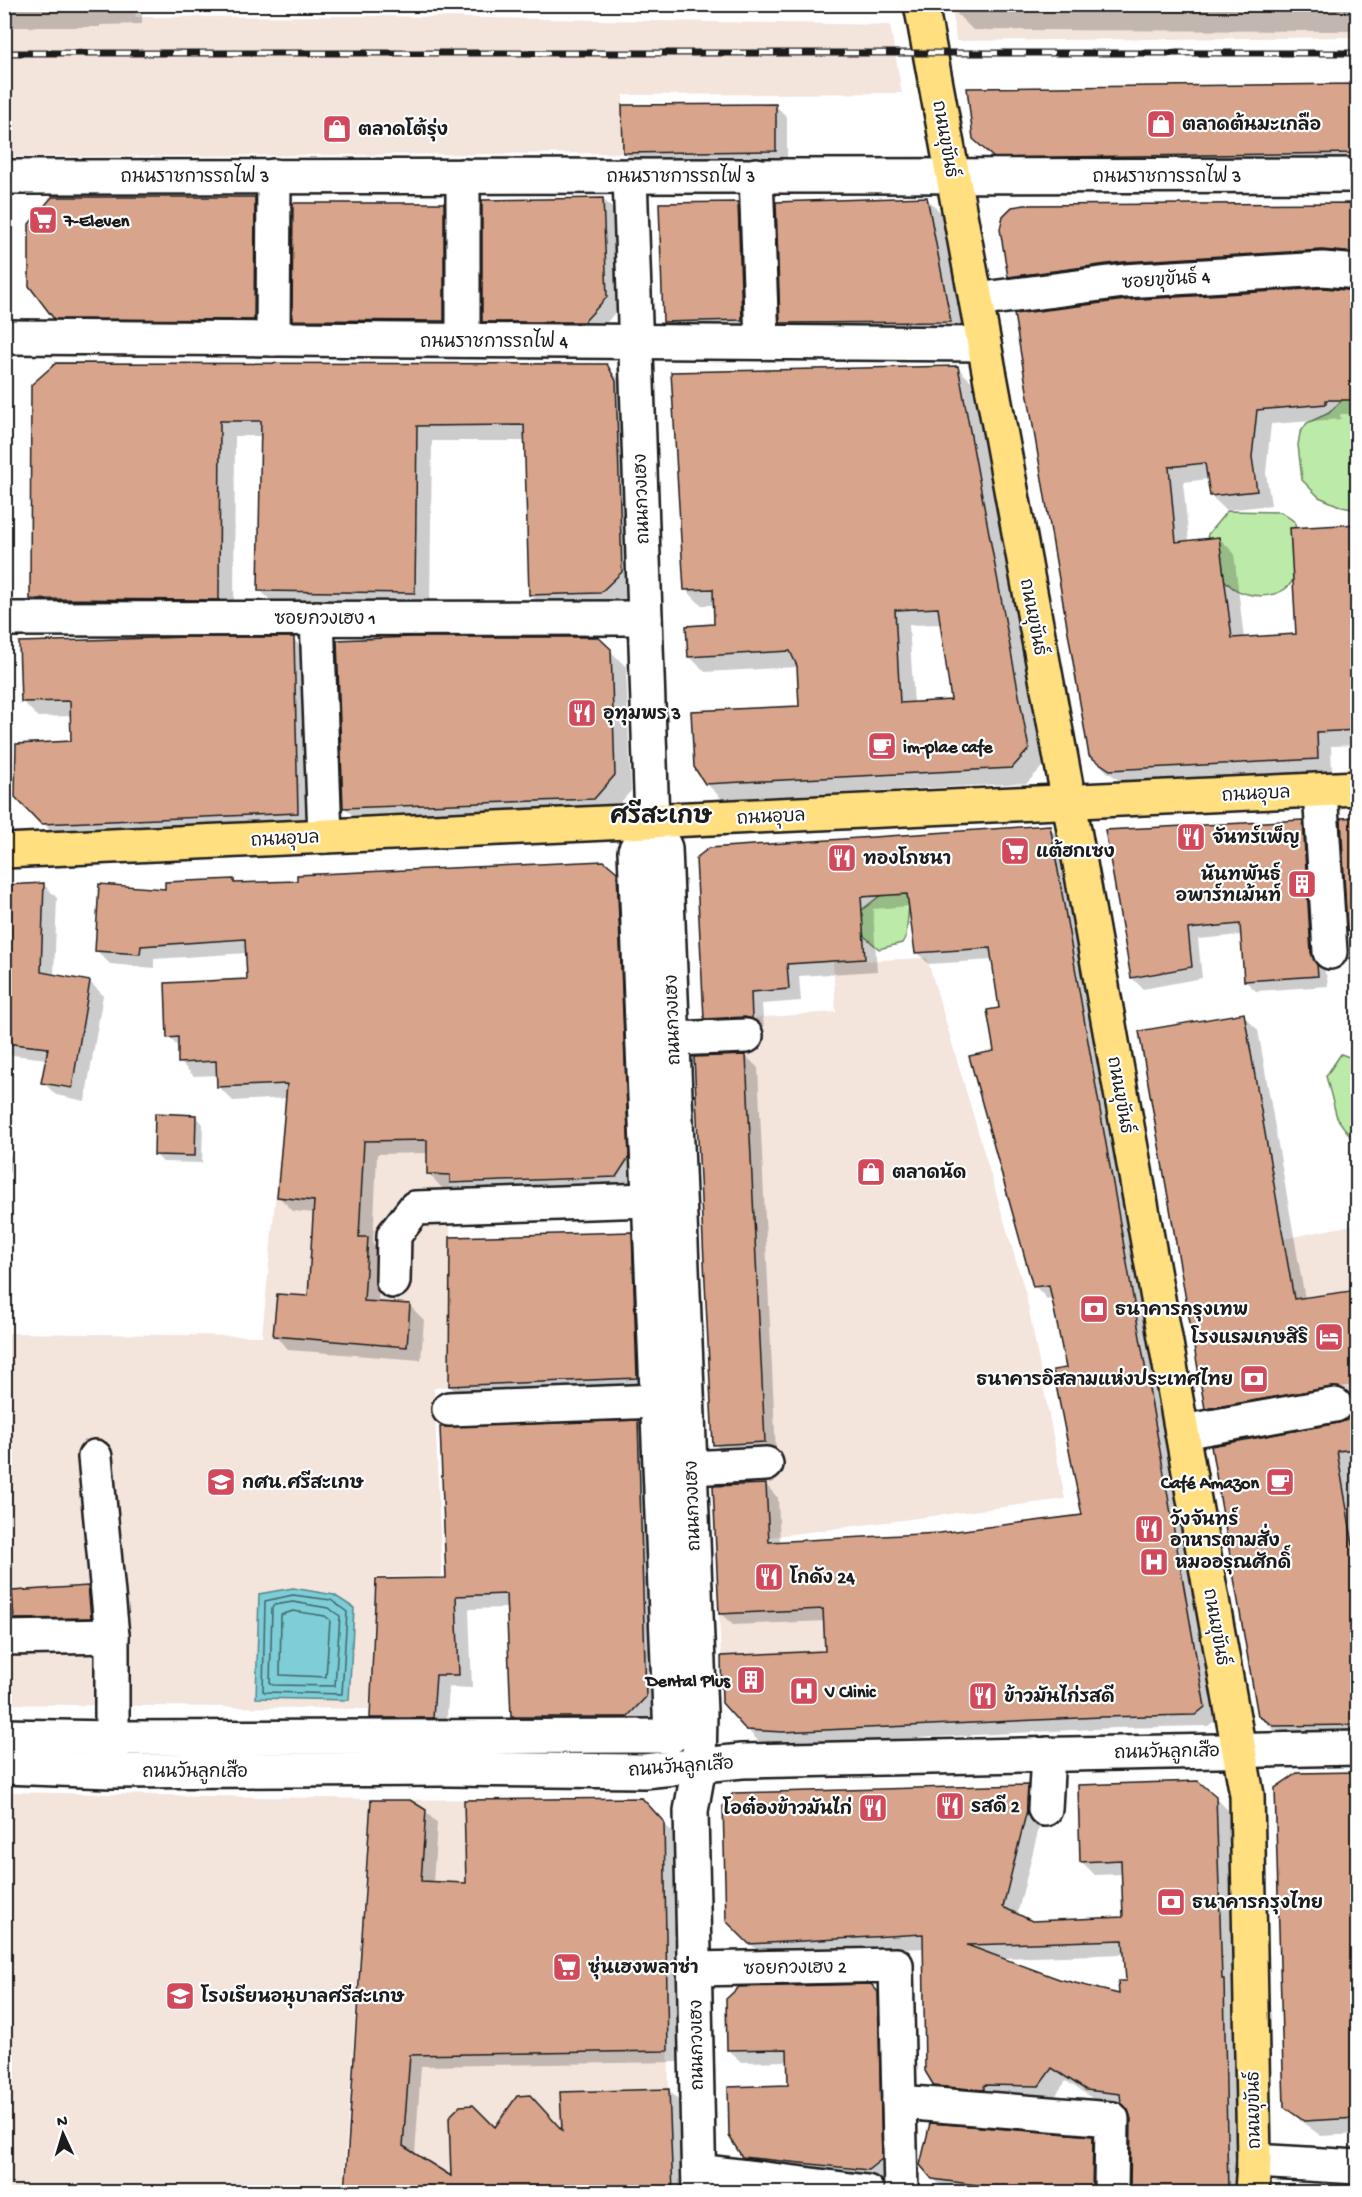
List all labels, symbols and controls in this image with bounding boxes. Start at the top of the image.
street label: ถนนขุขันธ์ [925,98,966,180]
shop icon: ตลาดต้นมะเกลือ [1145,108,1177,140]
place label: ตลาดต้นมะเกลือ [1182,112,1321,137]
shop icon: ตลาดโต้รุ่ง [321,113,353,145]
place label: ตลาดโต้รุ่ง [358,117,448,142]
street label: ถนนราชการรถไฟ 3 [121,163,269,189]
street label: ถนนราชการรถไฟ 3 [607,163,755,189]
street label: ถนนราชการรถไฟ 3 [1093,163,1241,189]
supermarket icon: 7-Eleven [27,204,59,236]
place label: 7-Eleven [63,212,130,233]
street label: ซอยขุขันธ์ 4 [1121,263,1212,296]
street label: ถนนราชการรถไฟ 4 [420,328,569,354]
street label: ถนนกวงเฮง [631,453,656,545]
street label: ถนนขุขันธ์ [1013,576,1054,658]
street label: ซอยกวงเฮง 1 [274,610,376,631]
restaurant icon: อุทุมพร 3 [566,697,598,729]
place label: อุทุมพร 3 [603,705,681,726]
cafe icon: im-plae cafe [866,730,898,762]
place label: im-plae cafe [903,738,993,759]
street label: ถนนอุบล [1221,783,1291,809]
district label: ศรีสะเกษ [610,799,713,833]
street label: ถนนอุบล [736,806,806,832]
restaurant icon: จันทร์เพ็ญ [1175,821,1207,853]
place label: จันทร์เพ็ญ [1212,824,1300,850]
street label: ถนนอุบล [250,828,320,854]
supermarket icon: แต้ฮกเซง [999,835,1031,867]
place label: แต้ฮกเซง [1036,839,1115,864]
restaurant icon: ทองโภชนา [826,842,858,874]
place label: ทองโภชนา [863,846,951,871]
place label: นันทพันธ์ อพาร์ทเม้นท์ [1176,861,1281,908]
building icon: นันทพันธ์ อพาร์ทเม้นท์ [1286,868,1318,900]
street label: ถนนกวงเฮง [662,974,687,1066]
street label: ถนนขุขันธ์ [1100,1054,1141,1136]
shop icon: ตลาดนัด [855,1156,887,1188]
place label: ตลาดนัด [892,1161,966,1185]
bank icon: ธนาคารกรุงเทพ [1078,1293,1110,1325]
place label: ธนาคารกรุงเทพ [1115,1301,1248,1322]
hotel icon: โรงแรมเกษสิริ [1313,1321,1345,1353]
place label: โรงแรมเกษสิริ [1191,1325,1308,1350]
bank icon: ธนาคารอิสลามแห่งประเทศไทย [1238,1363,1270,1395]
place label: ธนาคารอิสลามแห่งประเทศไทย [976,1367,1233,1392]
street label: ถนนกวงเฮง [682,1460,707,1552]
school or university icon: กศน.ศรีสะเกษ [205,1466,237,1498]
cafe icon: Café Amazon [1264,1466,1296,1498]
place label: กศน.ศรีสะเกษ [242,1470,364,1495]
place label: Café Amazon [1160,1474,1259,1495]
place label: วังจันทร์ อาหารตามสั่ง [1170,1506,1280,1553]
restaurant icon: วังจันทร์ อาหารตามสั่ง [1133,1513,1165,1545]
place label: หมออรุณศักดิ์ [1175,1544,1291,1575]
hospital icon: หมออรุณศักดิ์ [1138,1546,1170,1578]
restaurant icon: โกดัง 24 [753,1561,785,1593]
place label: โกดัง 24 [789,1565,855,1590]
street label: ถนนขุขันธ์ [1196,1586,1237,1668]
building icon: Dental Plus [735,1664,767,1696]
place label: Dental Plus [644,1672,731,1693]
hospital icon: V Clinic [788,1675,820,1707]
restaurant icon: ข้าวมันไก่รสดี [967,1680,999,1712]
place label: V Clinic [824,1683,876,1704]
place label: ข้าวมันไก่รสดี [1004,1684,1115,1709]
street label: ถนนวันลูกเสือ [1114,1738,1220,1766]
street label: ถนนวันลูกเสือ [627,1750,735,1784]
street label: ถนนวันลูกเสือ [142,1759,248,1785]
restaurant icon: รสดี 2 [934,1790,966,1822]
restaurant icon: โอต๋องข้าวมันไก่ [857,1792,889,1824]
place label: รสดี 2 [971,1794,1020,1819]
place label: โอต๋องข้าวมันไก่ [722,1796,852,1821]
bank icon: ธนาคารกรุงไทย [1155,1886,1187,1918]
place label: ธนาคารกรุงไทย [1192,1890,1323,1915]
supermarket icon: ซุ่นเฮงพลาซ่า [551,1951,583,1983]
place label: ซุ่นเฮงพลาซ่า [588,1955,698,1980]
street label: ซอยกวงเฮง 2 [743,1958,847,1981]
school or university icon: โรงเรียนอนุบาลศรีสะเกษ [164,1980,196,2012]
place label: โรงเรียนอนุบาลศรีสะเกษ [200,1984,405,2009]
street label: ถนนกวงเฮง [687,1999,710,2090]
street label: ถนนขุขันธ์ [1239,2071,1268,2149]
north arrow [33,2104,93,2164]
text: N [56,2113,69,2132]

